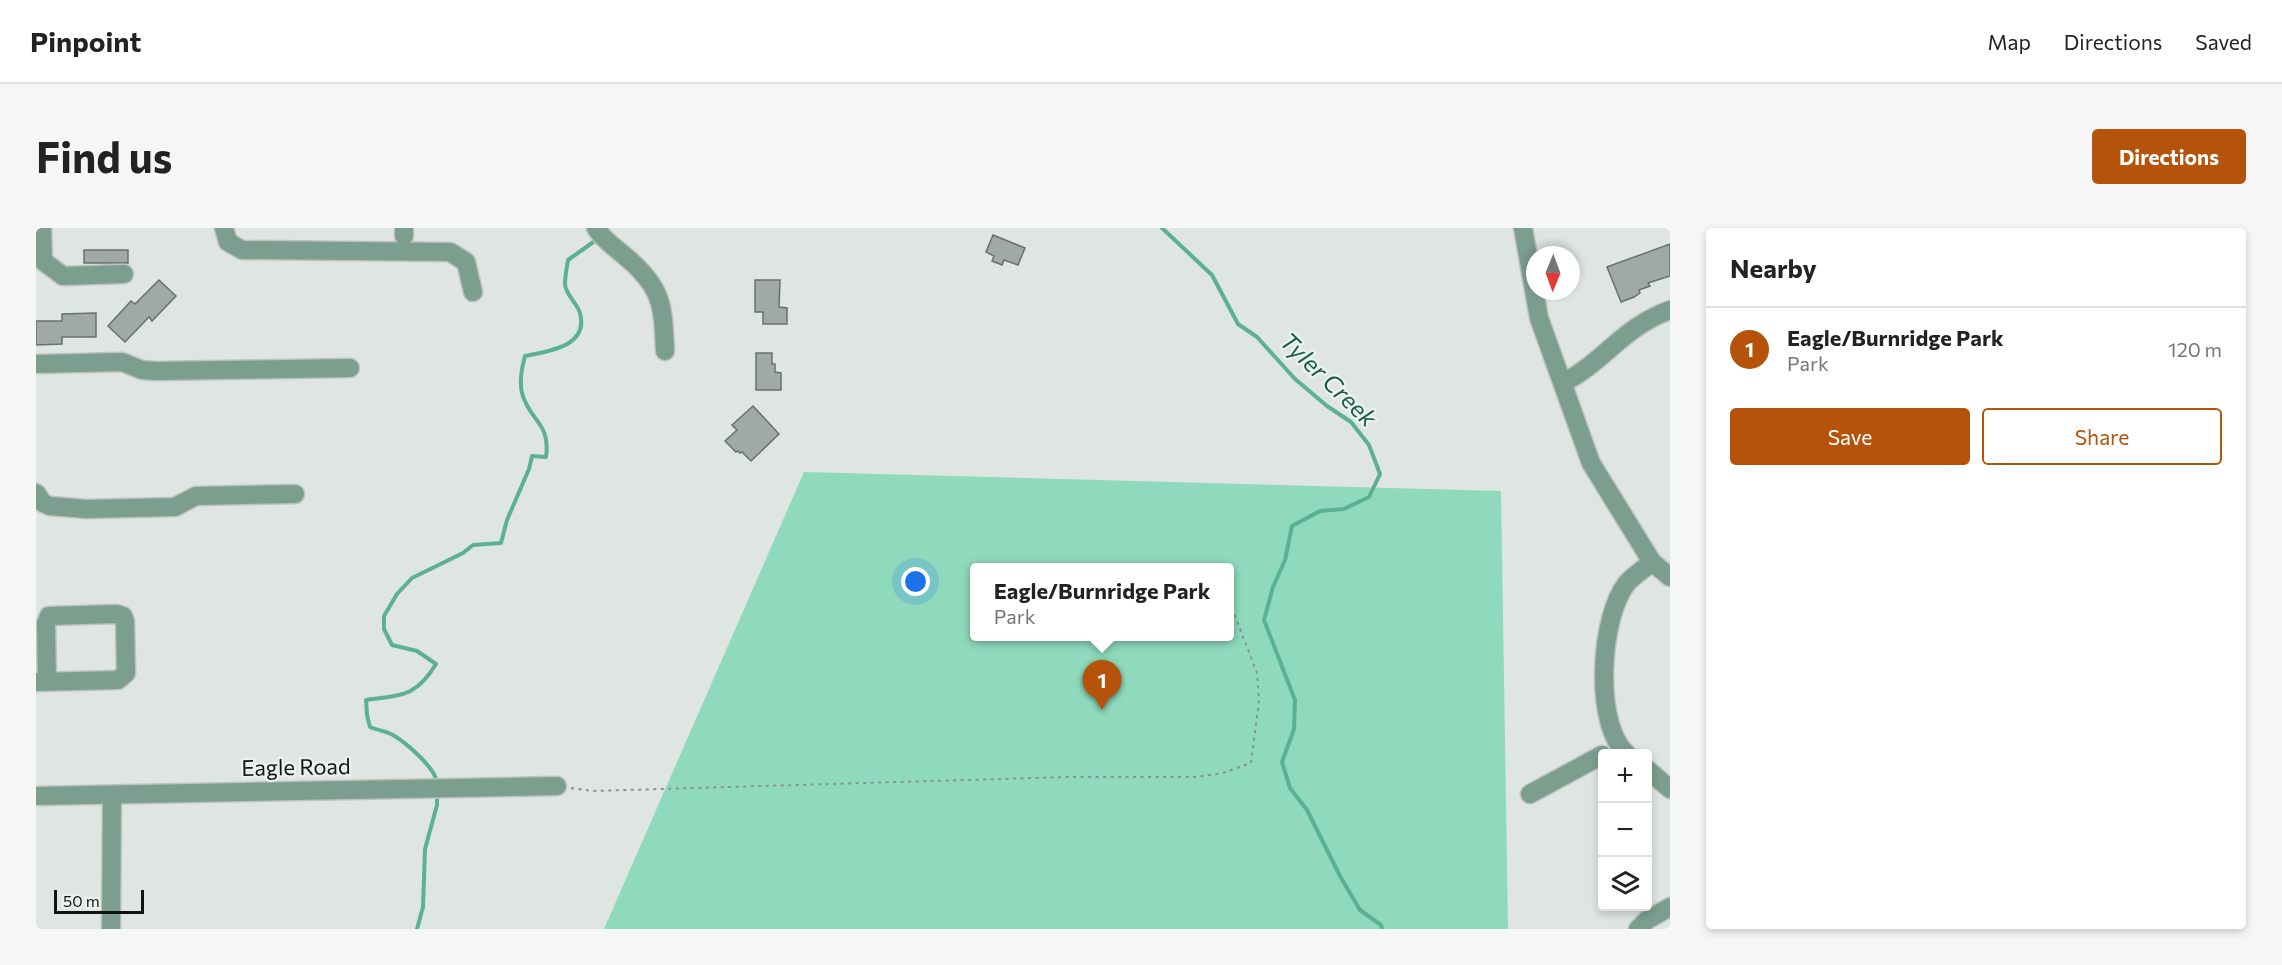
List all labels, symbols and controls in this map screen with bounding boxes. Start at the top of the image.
text: Pinpoint [30,24,141,58]
text: Map [1988,29,2031,54]
text: Directions [2064,29,2162,54]
text: Saved [2195,29,2252,54]
button: Directions [2092,129,2246,184]
text: Find us [36,130,172,182]
north arrow [1526,246,1580,300]
text: Nearby [1730,252,1817,283]
text: Eagle/Burnridge Park [1787,324,2004,351]
water label: Tyler Creek [1275,326,1384,433]
text: 1 [1745,337,1754,361]
text: 120 m [2168,337,2222,361]
text: Park [1787,351,1829,375]
button: Save [1730,408,1970,465]
button: Share [1982,408,2222,465]
popup [970,563,1234,641]
your location [901,567,930,596]
text: Eagle/Burnridge Park [994,577,1210,604]
text: Park [994,604,1036,628]
pin: 1 [1082,660,1122,710]
map controls [1598,749,1652,911]
button: + [1598,749,1652,803]
street label: Eagle Road [241,752,351,781]
button: − [1598,803,1652,857]
button: layers [1598,857,1652,911]
scale bar [54,887,144,914]
text: 50 m [63,891,100,910]

